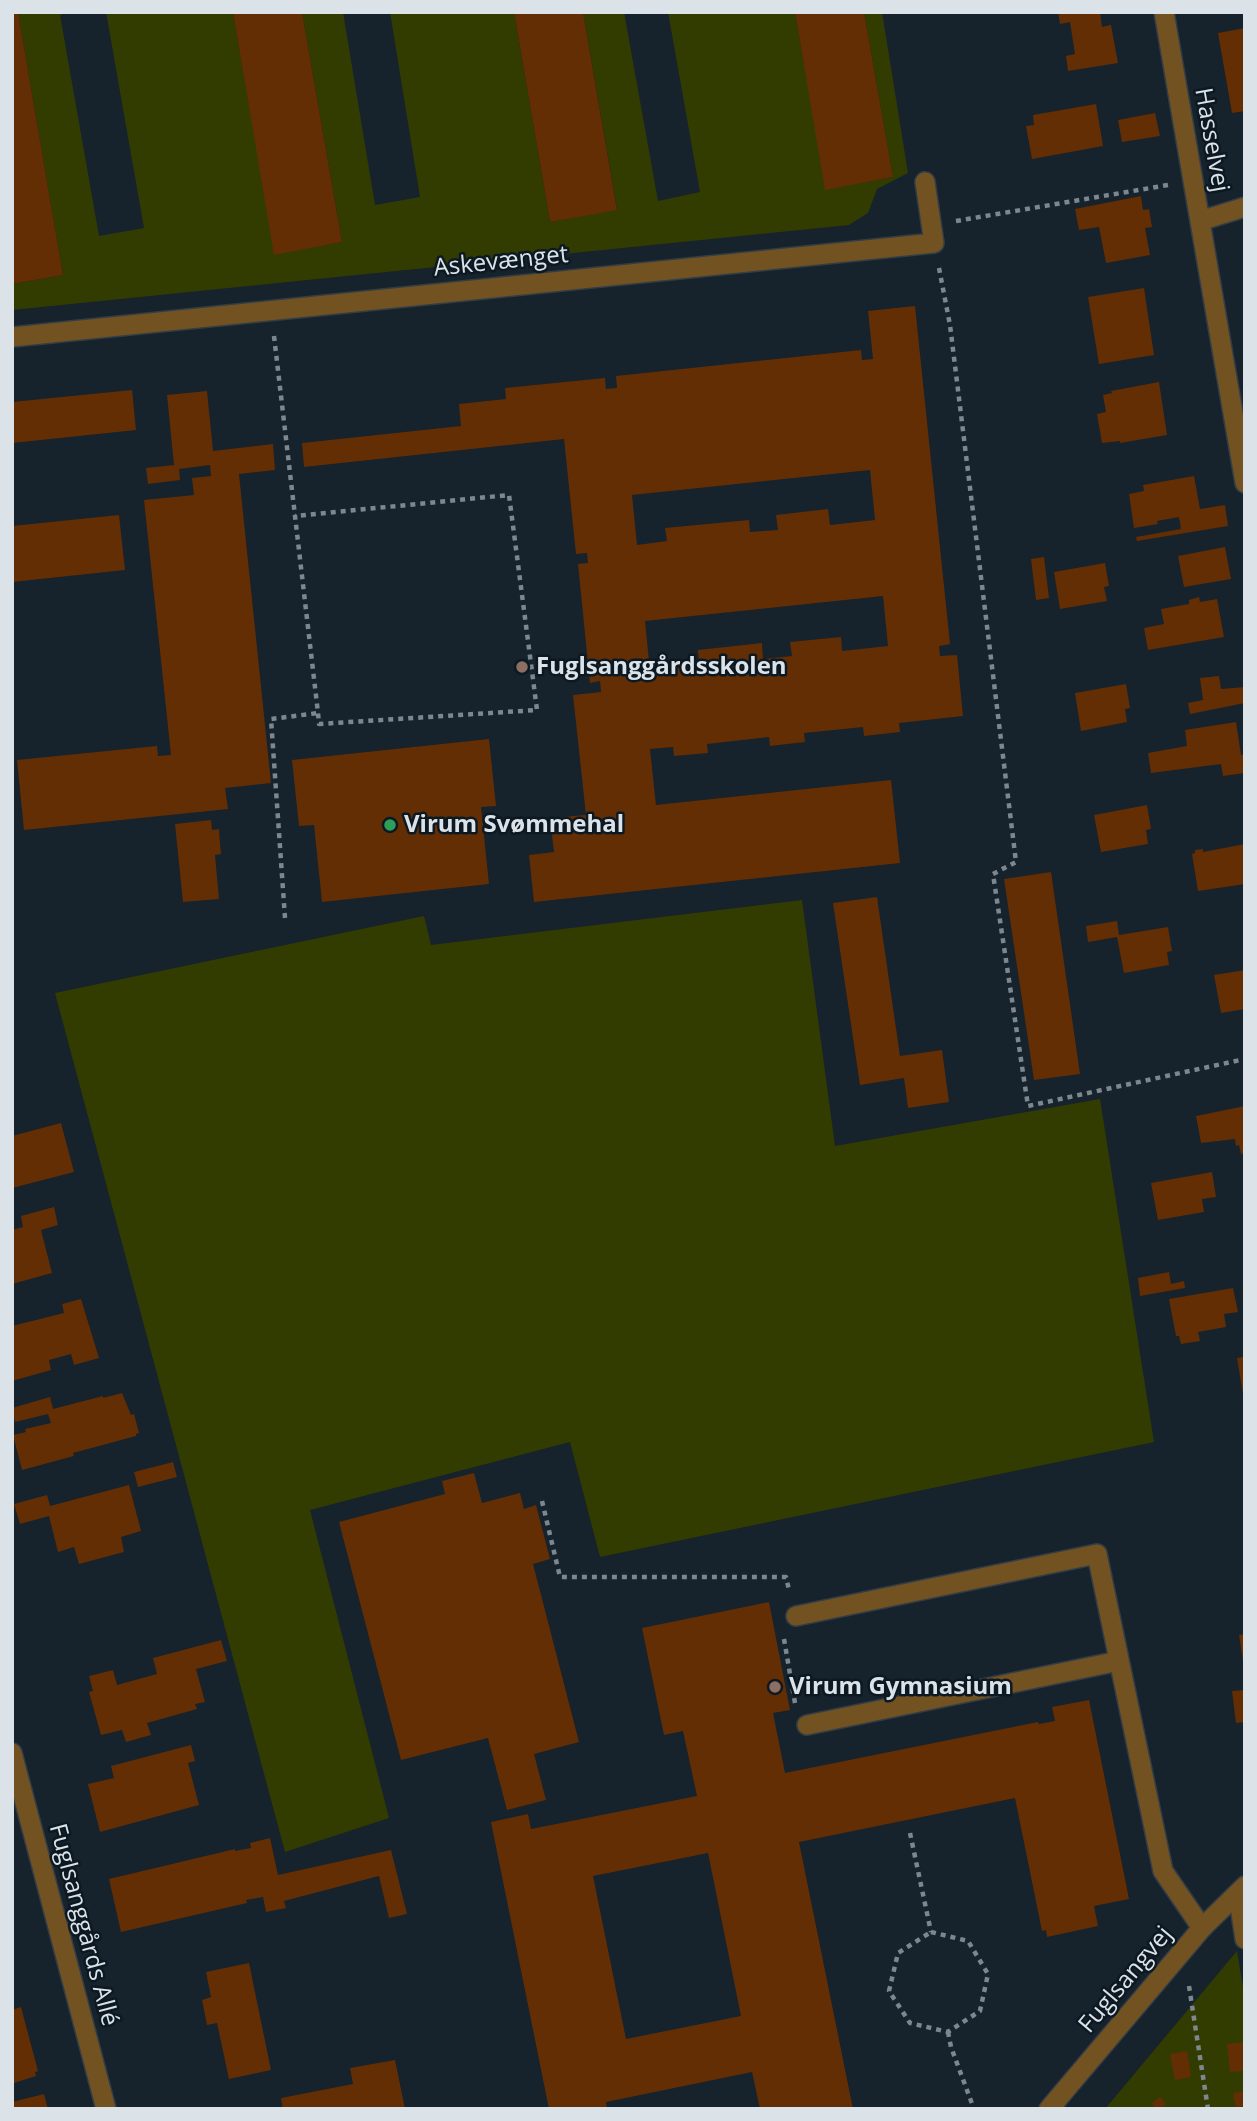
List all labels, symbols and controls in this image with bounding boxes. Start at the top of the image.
street label: Hasselvej [1188,86,1234,194]
street label: Askevænget [432,241,570,283]
place label: Fuglsanggårdsskolen [536,653,787,681]
marker: Fuglsanggårdsskolen [514,659,530,675]
place label: Virum Svømmehal [404,811,624,839]
marker: Virum Svømmehal [382,817,398,833]
place label: Virum Gymnasium [789,1673,1012,1701]
marker: Virum Gymnasium [767,1679,783,1695]
street label: Fuglsanggårds Allé [42,1821,124,2029]
street label: Fuglsangvej [1073,1921,1179,2039]

